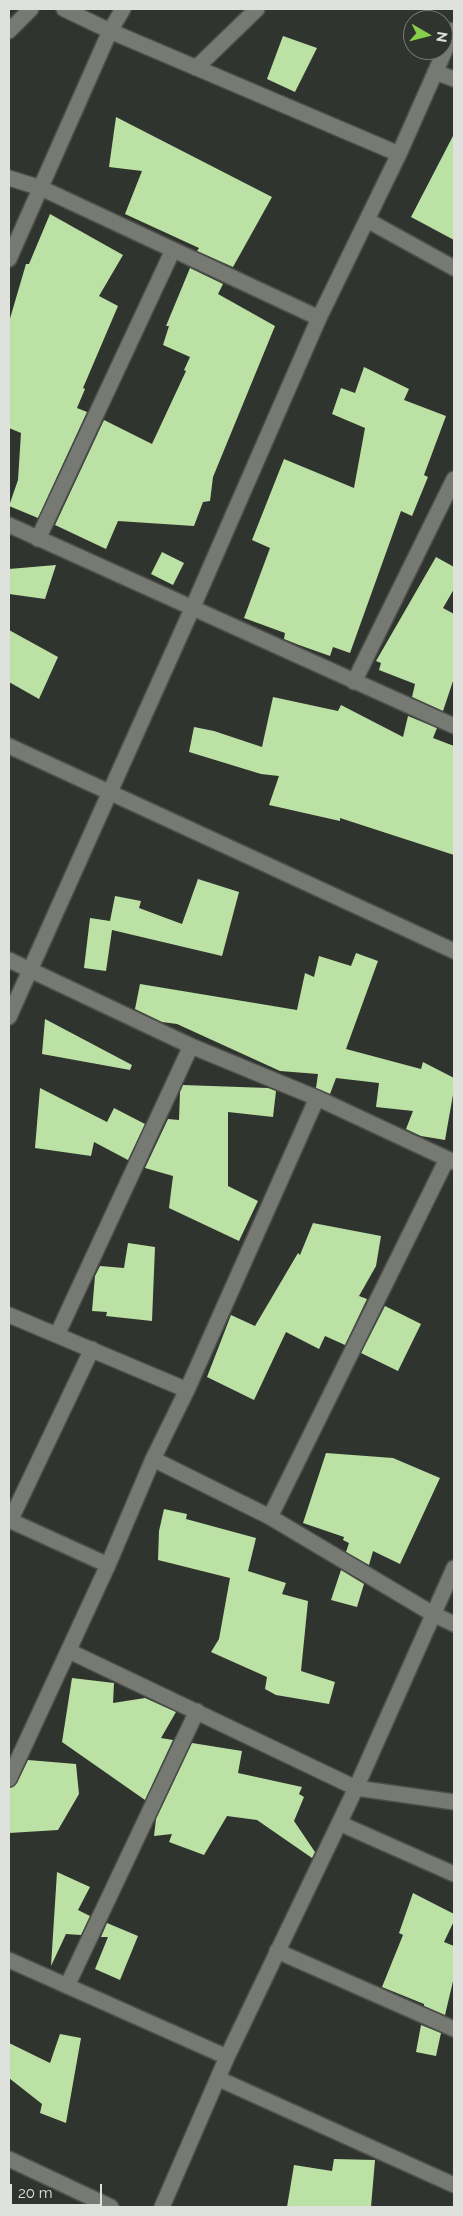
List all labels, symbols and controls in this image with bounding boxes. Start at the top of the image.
north arrow [403,10,453,60]
text: N [433,31,451,43]
scale bar [12,2174,105,2206]
text: 20 m [18,2184,53,2202]

